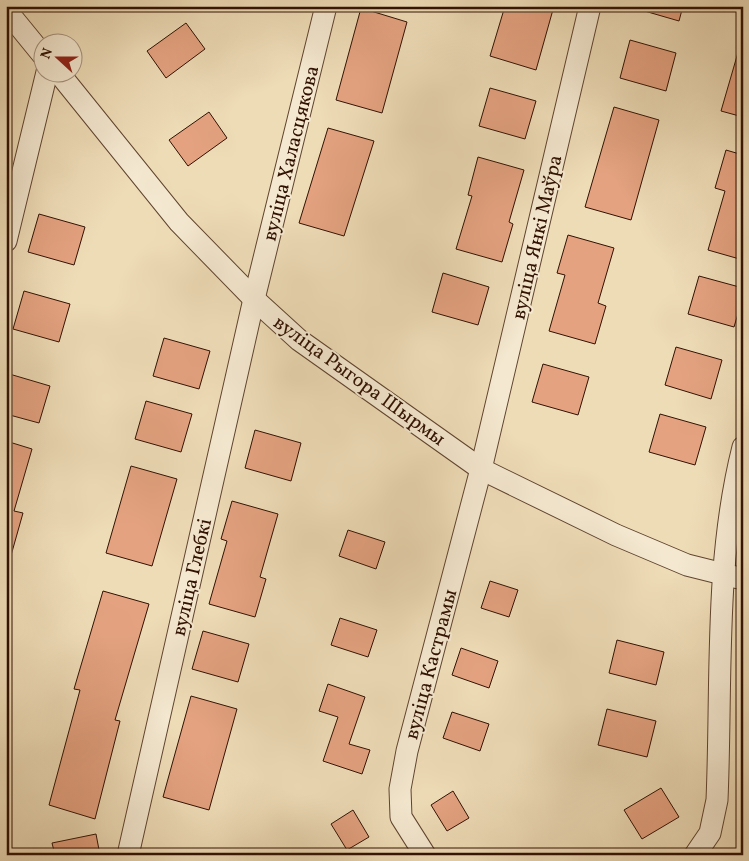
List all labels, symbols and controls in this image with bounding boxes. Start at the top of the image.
north arrow [32,32,82,82]
text: N [37,46,58,62]
street label: вуліца Халасцякова [257,63,327,244]
street label: вуліца Янкі Маўра [505,152,571,323]
street label: вуліца Рыгора Шырмы [267,310,451,454]
street label: вуліца Глебкі [166,516,220,639]
street label: вуліца Кастрамы [398,586,465,743]

